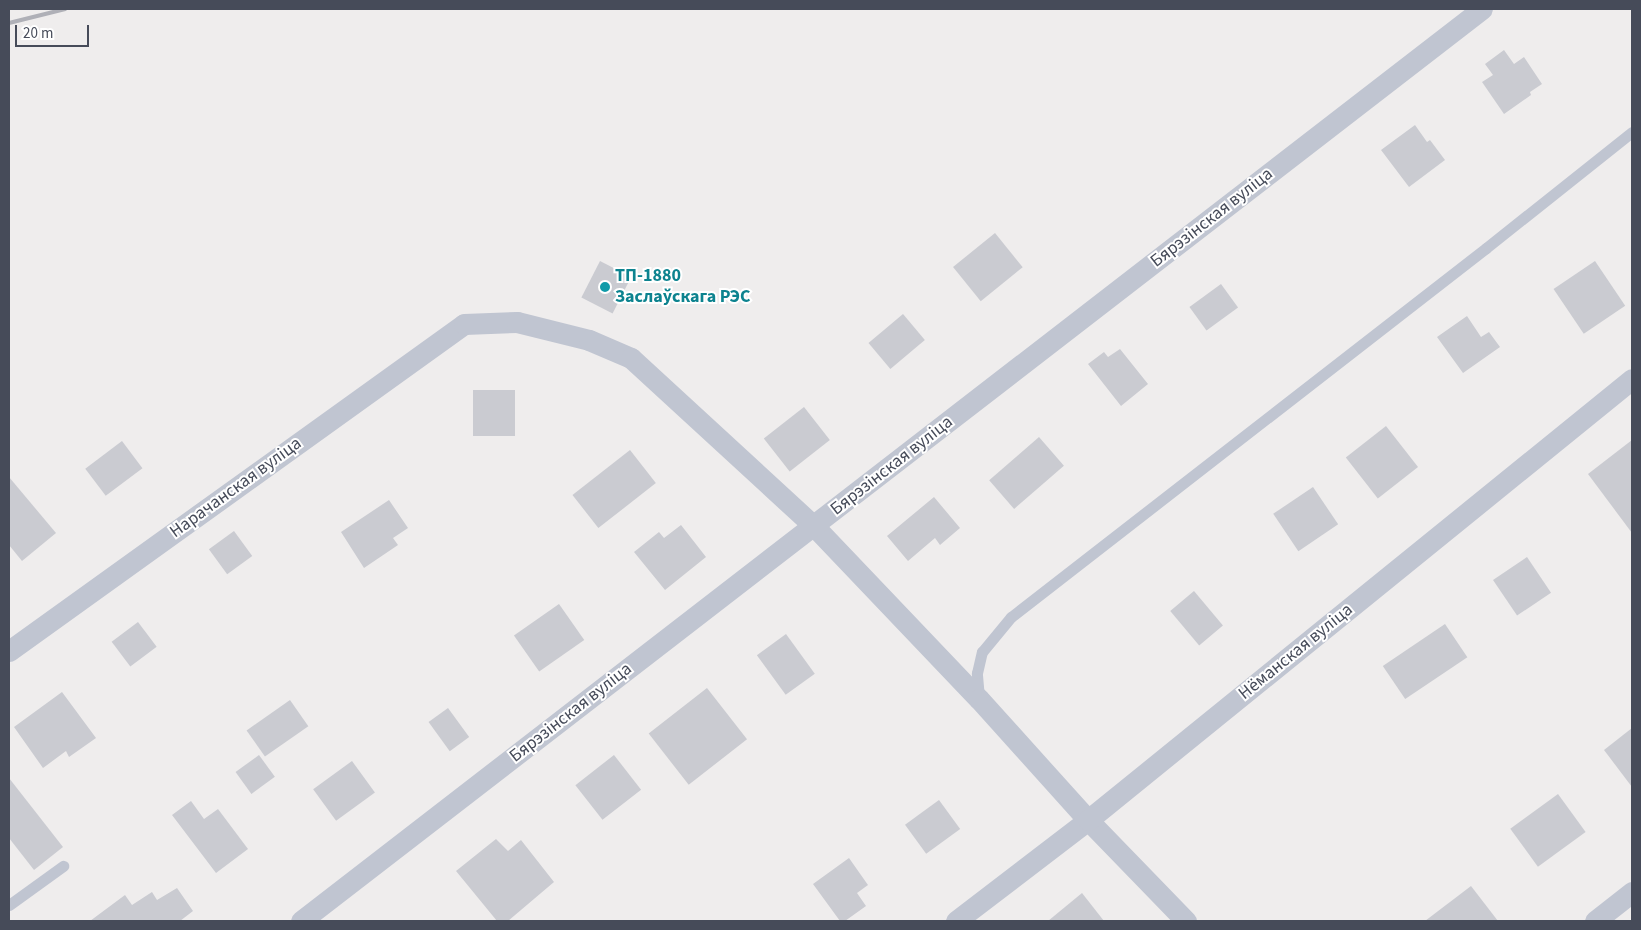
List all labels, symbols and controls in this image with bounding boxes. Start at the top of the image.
scale bar [18,15,91,47]
text: 20 m [23,23,53,44]
street label: Бярэзінская вуліца [1147,164,1277,272]
place label: ТП-1880 Заслаўскага РЭС [615,266,750,308]
marker: ТП-1880 Заслаўскага РЭС [599,281,611,293]
street label: Бярэзінская вуліца [827,412,957,520]
street label: Нарачанская вуліца [166,433,306,543]
street label: Нёманская вуліца [1235,599,1357,705]
street label: Бярэзінская вуліца [506,659,636,767]

